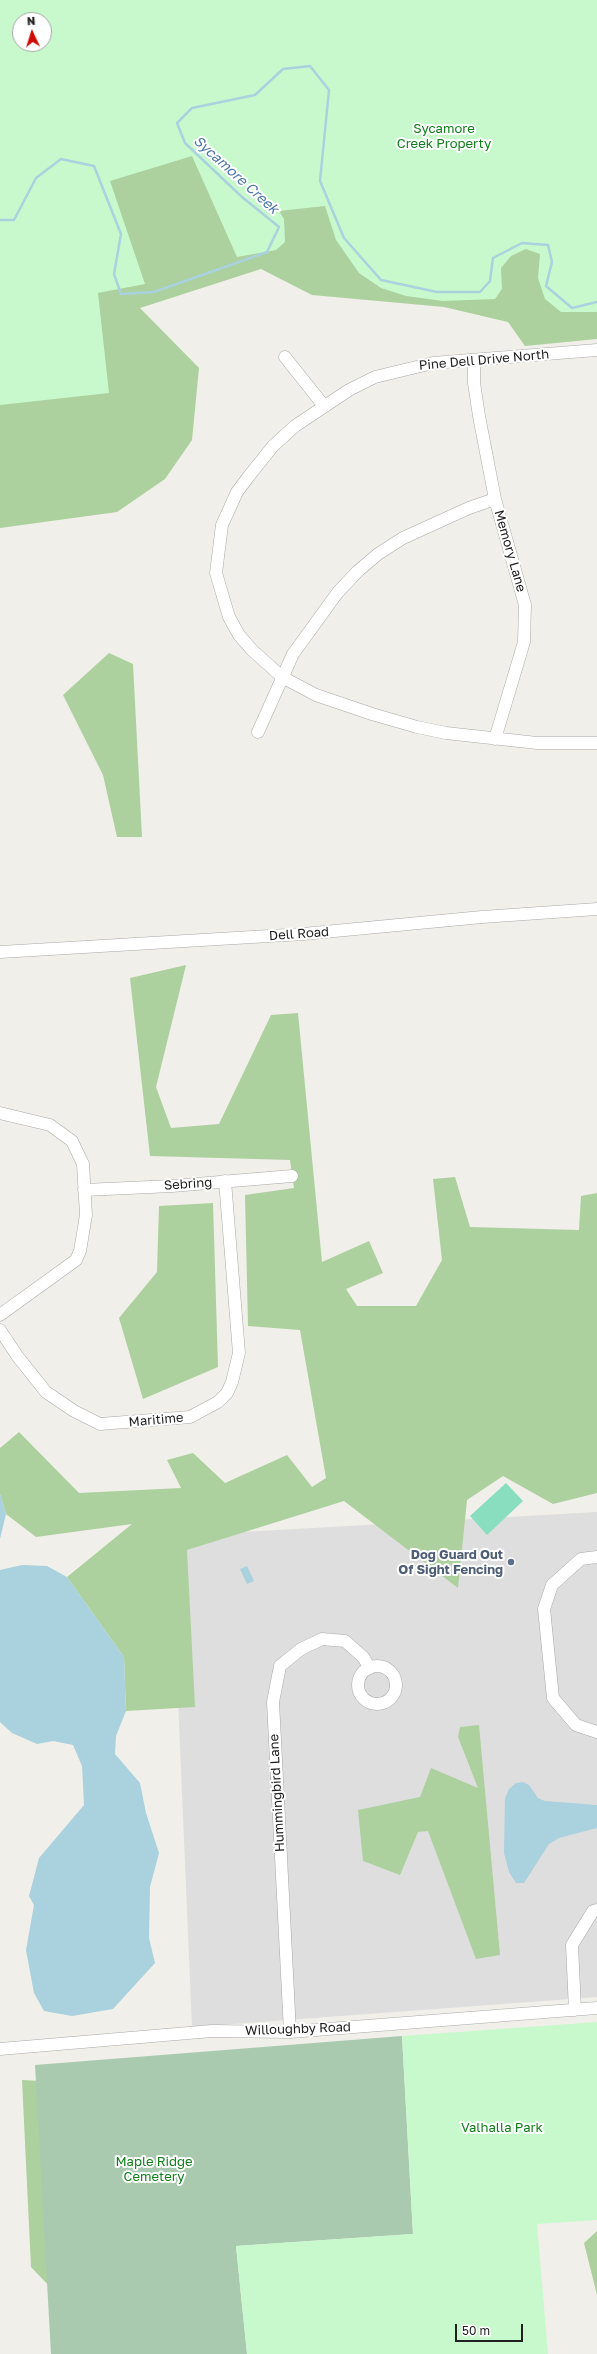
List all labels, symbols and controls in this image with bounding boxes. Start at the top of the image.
north arrow [12,12,52,52]
text: N [27,14,36,27]
park label: Sycamore Creek Property [397,121,491,152]
water label: Sycamore Creek [190,132,282,218]
street label: Pine Dell Drive North [418,347,550,373]
street label: Memory Lane [491,508,529,594]
street label: Dell Road [268,924,330,944]
street label: Sebring [163,1175,213,1193]
street label: Maritime [128,1410,184,1430]
place label: Dog Guard Out Of Sight Fencing [398,1547,503,1578]
marker: Dog Guard Out Of Sight Fencing [506,1557,516,1567]
street label: Hummingbird Lane [266,1734,288,1852]
street label: Willoughby Road [245,2019,351,2039]
park label: Valhalla Park [461,2120,543,2136]
park label: Maple Ridge Cemetery [115,2154,193,2185]
scale bar [457,2316,525,2342]
text: 50 m [462,2323,490,2338]

